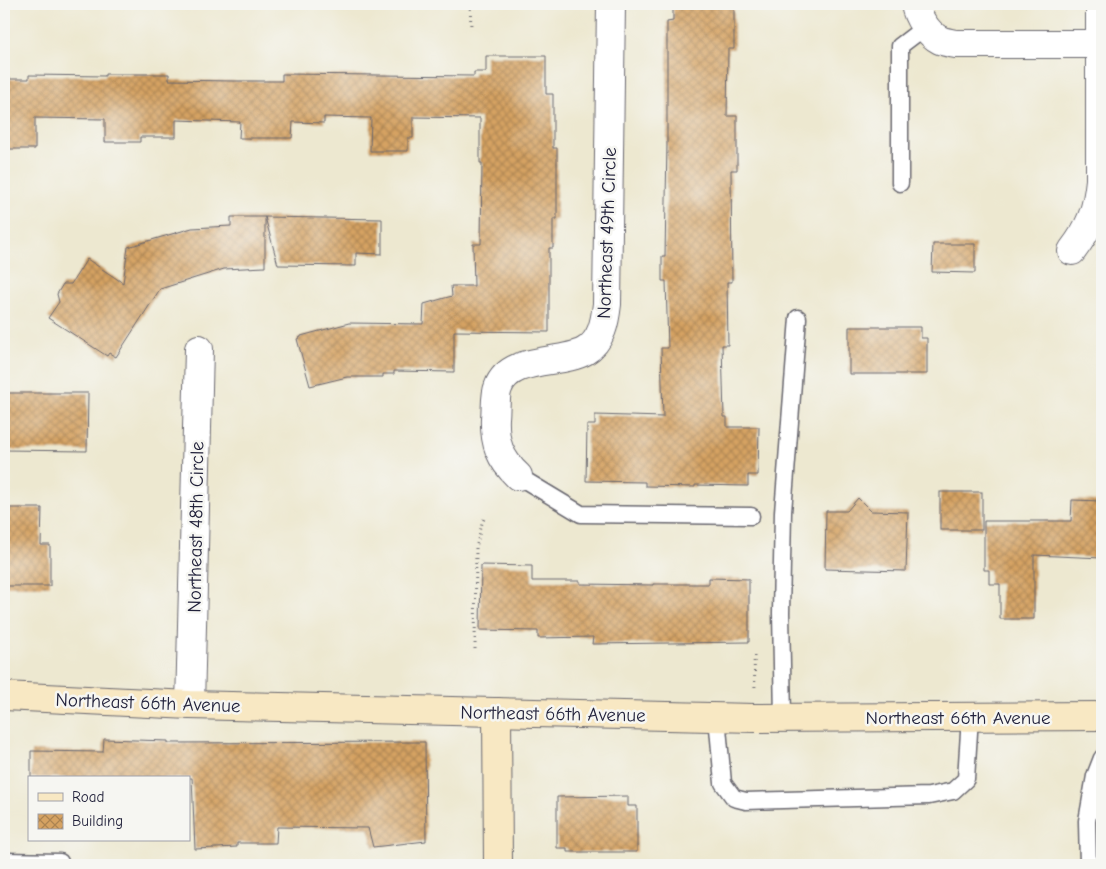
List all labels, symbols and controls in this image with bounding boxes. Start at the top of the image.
street label: Northeast 49th Circle [593,147,621,319]
street label: Northeast 48th Circle [184,441,208,613]
street label: Northeast 66th Avenue [55,689,241,717]
street label: Northeast 66th Avenue [460,701,646,727]
street label: Northeast 66th Avenue [865,707,1051,729]
legend [28,776,190,842]
text: Road [72,788,104,806]
text: Building [72,812,123,830]

